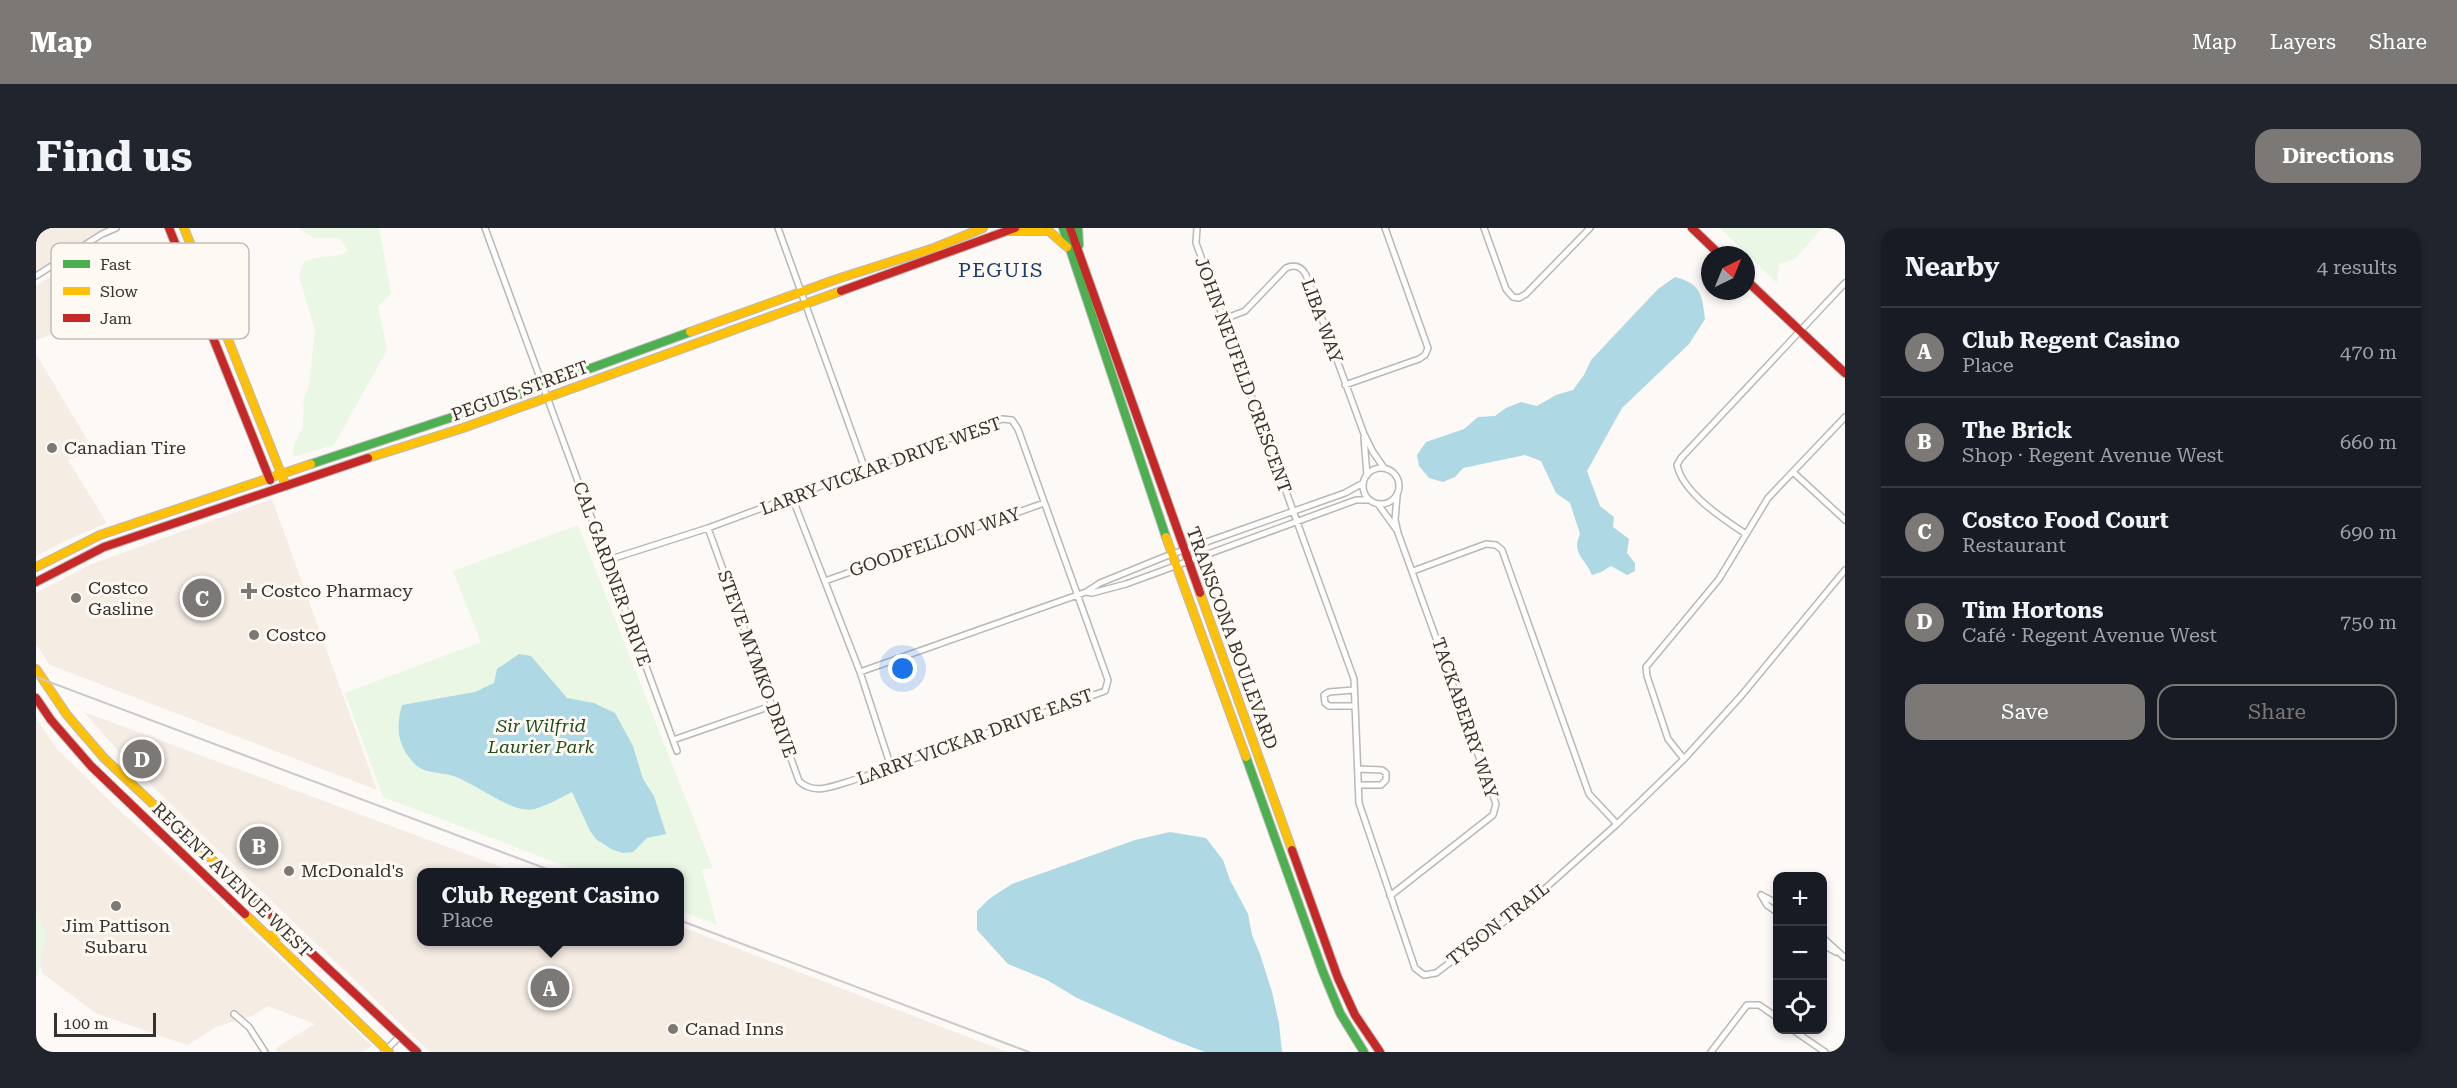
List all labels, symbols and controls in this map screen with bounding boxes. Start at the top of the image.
text: Map [30,26,92,59]
text: Map [2192,30,2237,54]
text: Layers [2270,30,2336,54]
text: Share [2369,30,2427,54]
button: Directions [2255,129,2421,183]
text: Find us [36,132,193,181]
legend [51,243,249,339]
north arrow [1701,246,1755,300]
text: Nearby [1905,252,1999,282]
street label: JOHN NEUFELD CRESCENT [1191,254,1296,496]
text: Fast [100,255,131,274]
text: 4 results [2317,255,2397,279]
district label: PEGUIS [958,258,1044,282]
street label: LIBA WAY [1297,276,1348,367]
text: Slow [100,282,138,301]
text: Jam [100,309,132,328]
text: Club Regent Casino [1962,328,2180,353]
text: A [1917,340,1932,364]
text: 470 m [2340,340,2397,364]
text: Place [1962,353,2014,377]
street label: PEGUIS STREET [448,356,591,425]
street label: LARRY VICKAR DRIVE WEST [757,412,1004,519]
text: The Brick [1962,418,2072,443]
text: B [1917,430,1932,454]
text: 660 m [2340,430,2397,454]
place label: Canadian Tire [64,437,186,458]
marker: Canadian Tire [45,441,59,455]
text: Shop · Regent Avenue West [1962,443,2224,467]
street label: CAL GARDNER DRIVE [569,479,656,669]
street label: GOODFELLOW WAY [847,502,1024,581]
text: Costco Food Court [1962,508,2169,533]
text: C [1918,520,1932,544]
text: 690 m [2340,520,2397,544]
street label: TRANSCONA BOULEVARD [1182,524,1283,752]
text: Restaurant [1962,533,2066,557]
street label: STEVE MYMKO DRIVE [714,567,801,761]
pin: C [182,576,222,620]
place label: Costco Gasline [88,577,153,619]
place label: Costco Pharmacy [261,580,413,601]
marker: Costco Pharmacy [242,584,256,598]
marker: Costco Gasline [69,591,83,605]
text: Tim Hortons [1962,598,2103,623]
text: D [1916,610,1933,634]
text: 750 m [2340,610,2397,634]
text: Café · Regent Avenue West [1962,623,2217,647]
place label: Costco [266,624,326,645]
marker: Costco [247,628,261,642]
street label: TACKABERRY WAY [1428,635,1503,802]
your location [888,654,917,683]
street label: LARRY VICKAR DRIVE EAST [854,684,1096,789]
button: Save [1905,684,2145,740]
button: Share [2157,684,2397,740]
park label: Sir Wilfrid Laurier Park [487,715,595,757]
pin: D [122,736,162,782]
street label: REGENT AVENUE WEST [148,798,317,961]
pin: B [240,824,278,868]
place label: McDonald's [301,860,404,881]
marker: McDonald's [282,864,296,878]
popup [417,868,684,946]
map controls [1773,872,1827,1034]
button: + [1773,872,1827,926]
street label: TYSON TRAIL [1442,877,1553,970]
text: Club Regent Casino [442,883,659,908]
marker: Jim Pattison Subaru [109,899,123,913]
text: Place [442,908,493,932]
place label: Jim Pattison Subaru [62,915,170,957]
button: − [1773,926,1827,980]
pin: A [530,966,570,1011]
button: locate [1773,980,1827,1034]
scale bar [54,1010,156,1038]
text: 100 m [63,1014,109,1033]
place label: Canad Inns [685,1018,783,1039]
marker: Canad Inns [666,1022,680,1036]

